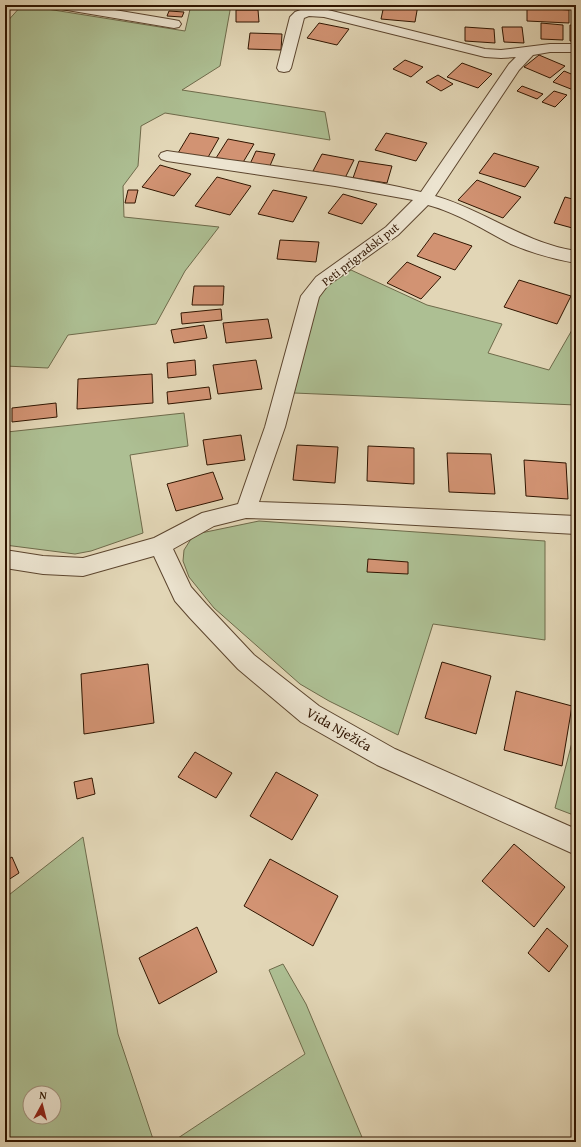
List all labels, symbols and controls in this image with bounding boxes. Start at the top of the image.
street label: Peti prigradski put [318,218,403,290]
street label: Vida Nježića [303,702,376,756]
north arrow [22,1085,62,1125]
text: N [39,1087,48,1104]

